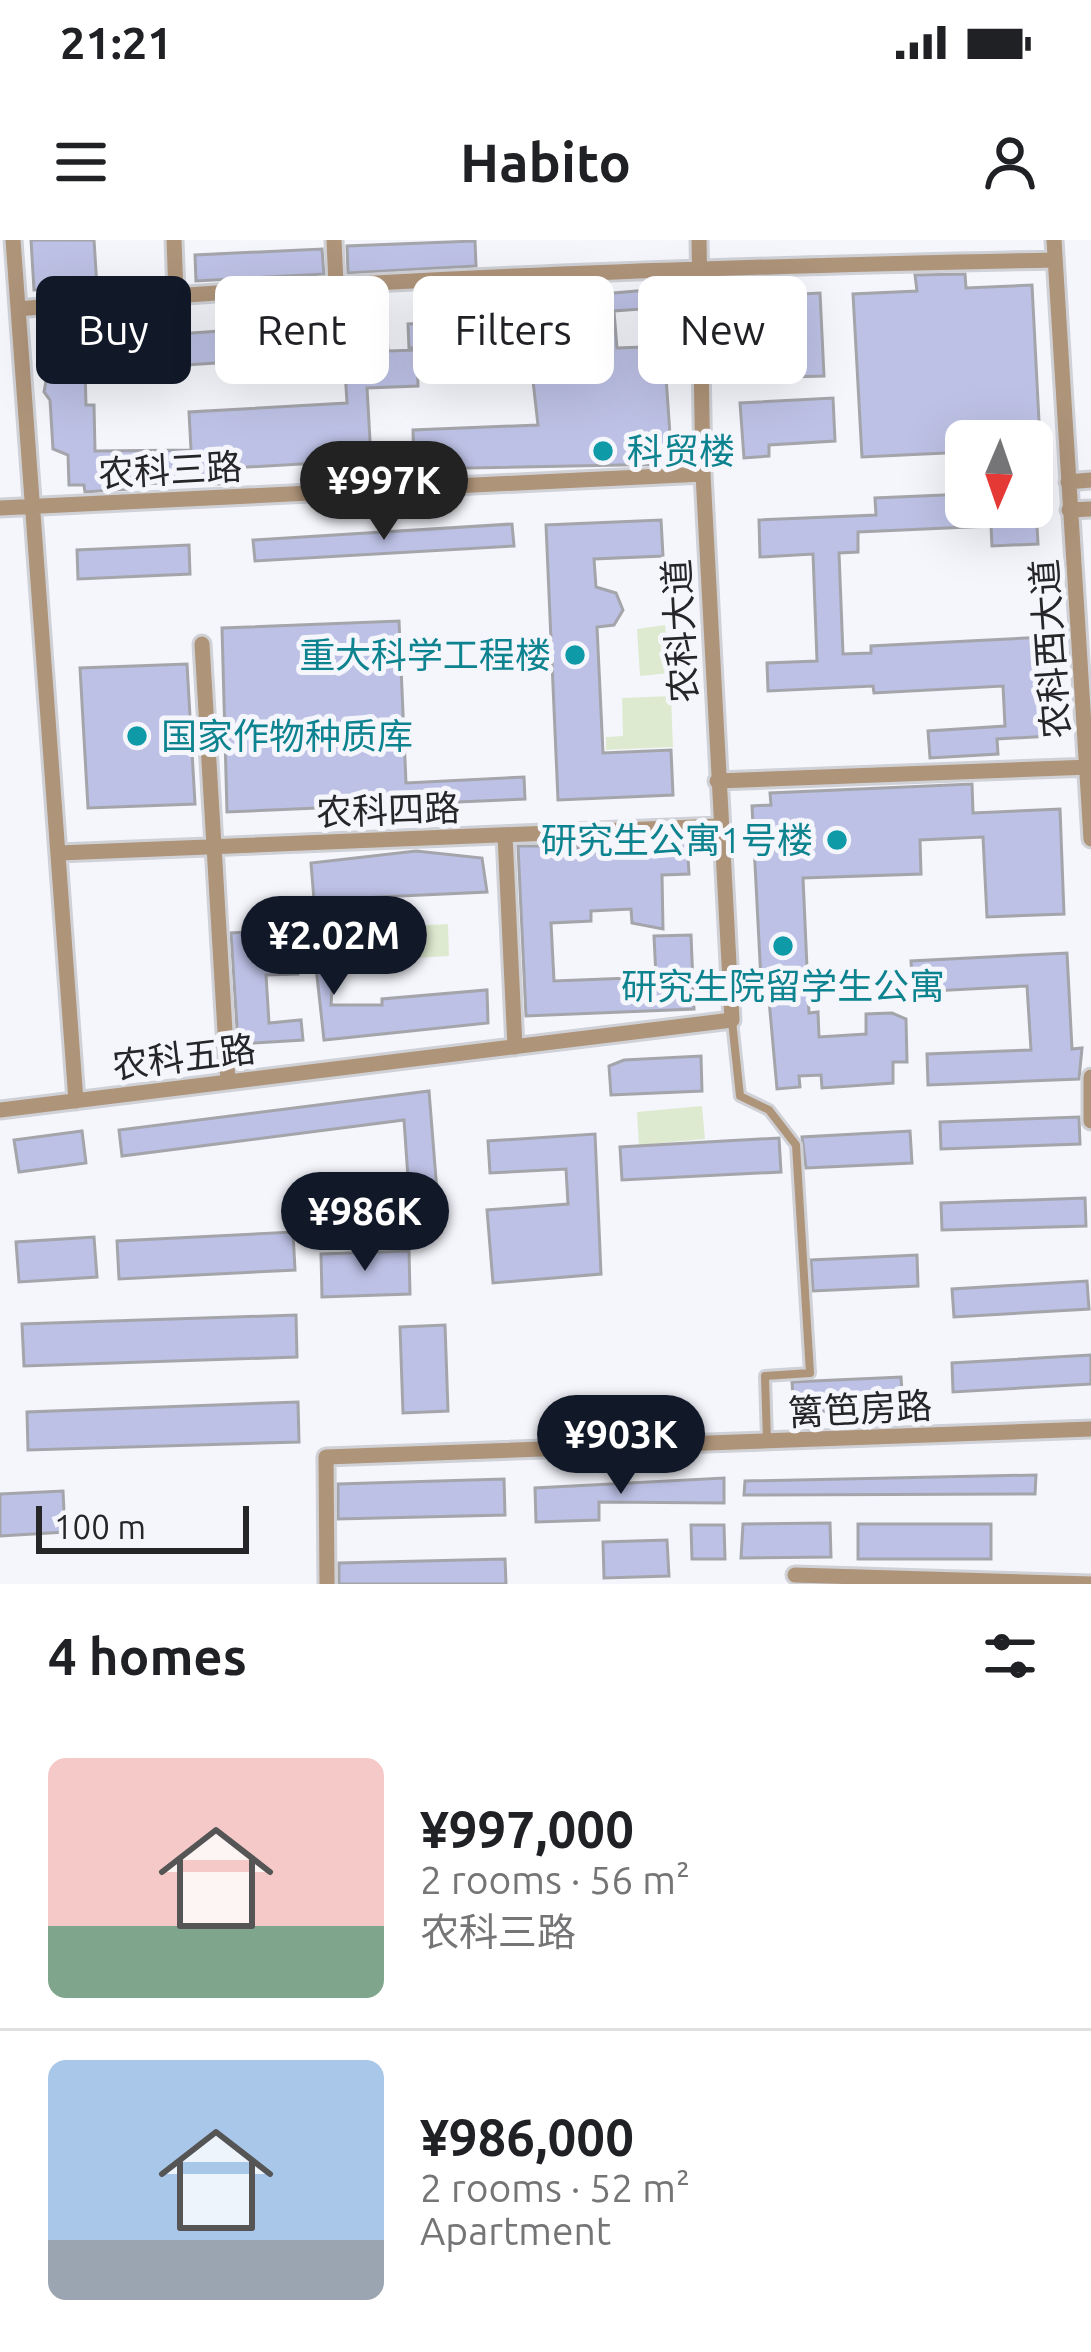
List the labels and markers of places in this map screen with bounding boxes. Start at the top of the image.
place label: 科贸楼 [627,430,735,471]
marker: 科贸楼 [590,438,616,464]
pin: ¥997K [300,441,468,543]
place label: 重大科学工程楼 [299,634,551,675]
marker: 重大科学工程楼 [562,642,588,668]
place label: 国家作物种质库 [161,715,413,756]
marker: 国家作物种质库 [124,723,150,749]
place label: 研究生公寓1号楼 [541,819,813,860]
marker: 研究生公寓1号楼 [824,827,850,853]
pin: ¥2.02M [236,896,432,998]
marker: 研究生院留学生公寓 [770,933,796,959]
place label: 研究生院留学生公寓 [621,965,945,1006]
pin: ¥986K [281,1172,449,1274]
pin: ¥903K [537,1395,705,1497]

